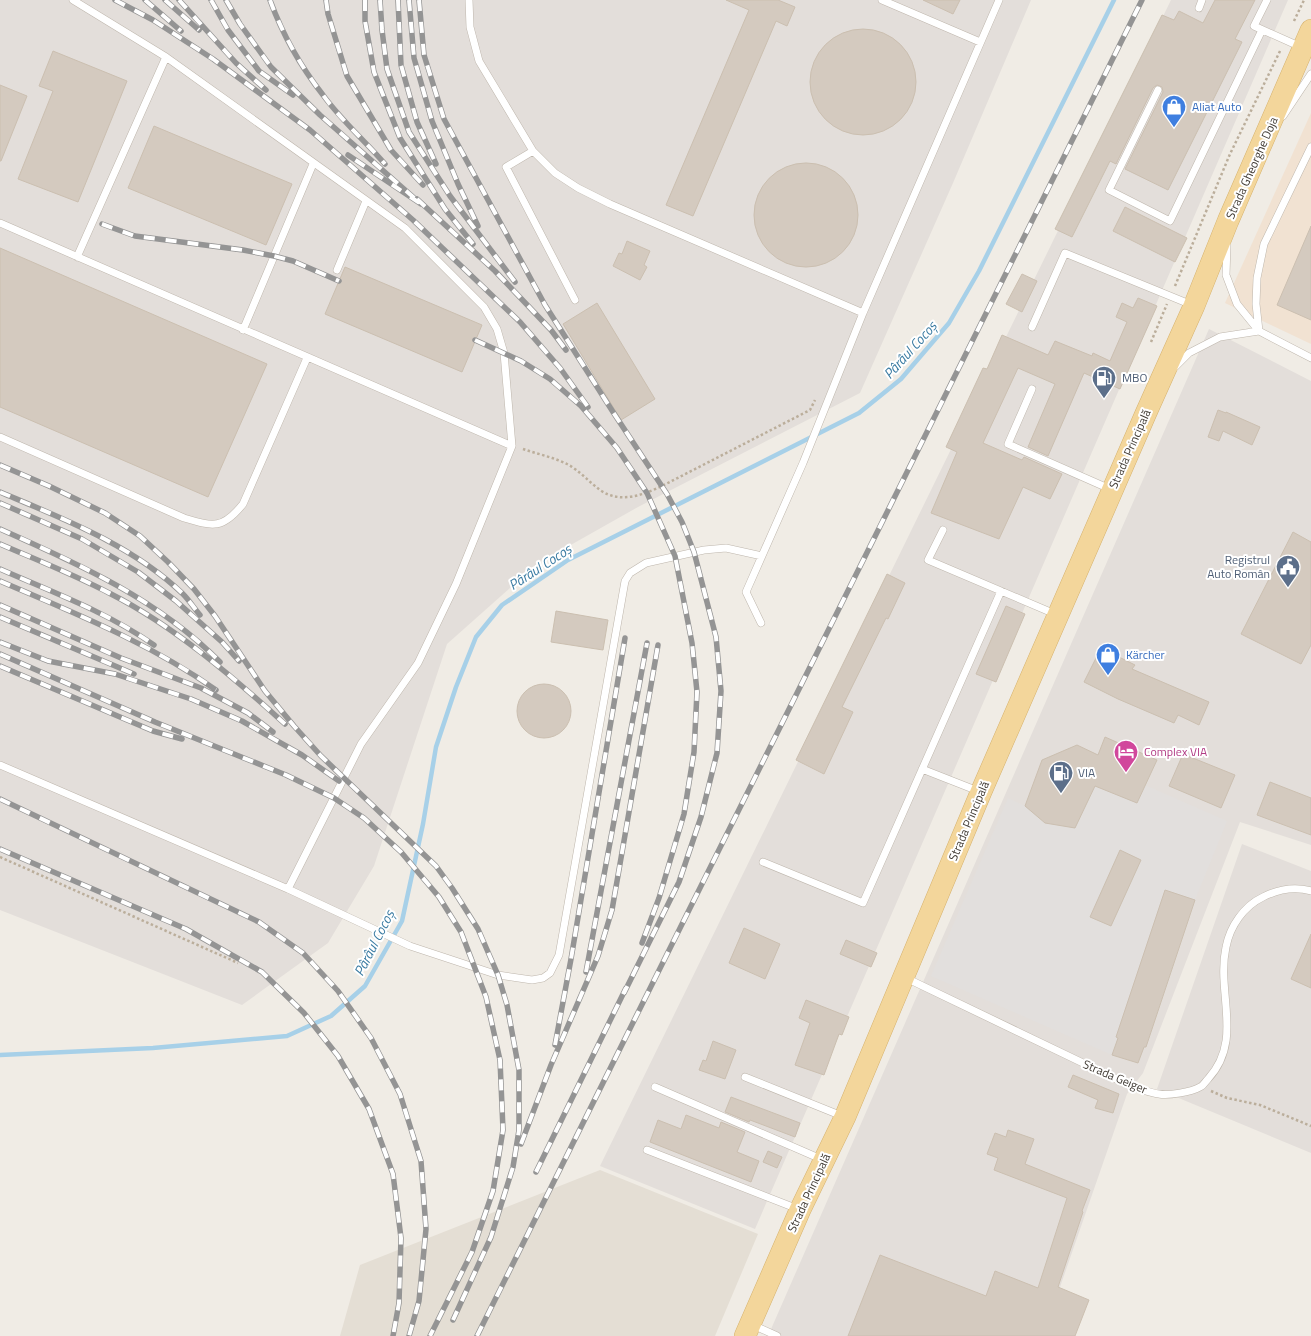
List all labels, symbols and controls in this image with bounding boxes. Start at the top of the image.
shop icon: Aliat Auto [1161,94,1187,128]
place label: Aliat Auto [1192,97,1242,116]
street label: Strada Gheorghe Doja [1220,114,1283,222]
water label: Pârâul Cocoș [878,315,942,383]
fuel station icon: MBO [1091,365,1117,399]
place label: MBO [1122,368,1147,387]
street label: Strada Principală [1104,406,1156,492]
water label: Pârâul Cocoș [504,538,576,595]
place label: Registrul Auto Român [1207,550,1270,583]
public building icon: Registrul Auto Român [1275,554,1301,588]
shop icon: Kärcher [1095,642,1121,676]
place label: Kärcher [1126,645,1165,664]
hotel icon: Complex VIA [1113,739,1139,773]
place label: Complex VIA [1144,742,1207,761]
fuel station icon: VIA [1048,760,1074,794]
place label: VIA [1078,763,1095,782]
street label: Strada Principală [943,778,994,864]
water label: Pârâul Cocoș [348,905,400,979]
street label: Strada Geiger [1080,1054,1150,1099]
street label: Strada Principală [782,1150,835,1235]

